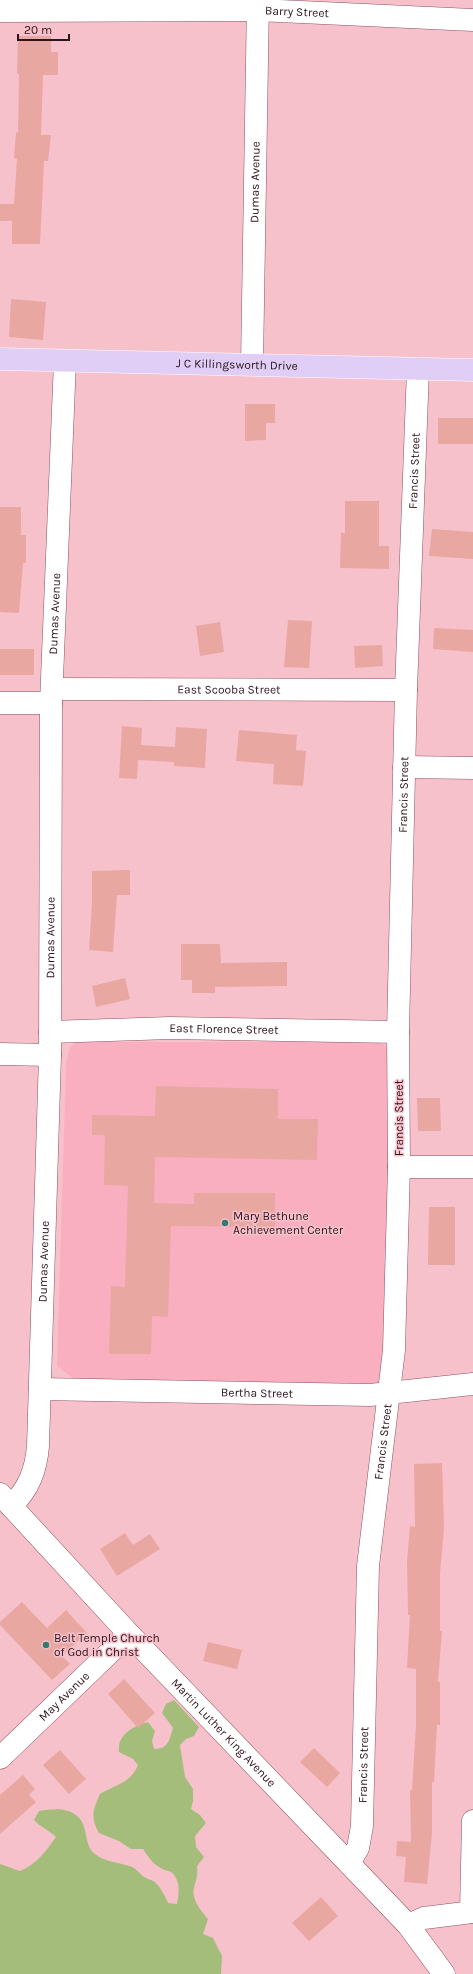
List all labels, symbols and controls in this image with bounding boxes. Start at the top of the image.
street label: Barry Street [265,3,330,20]
scale bar [18,16,69,42]
text: 20 m [24,23,52,37]
street label: Dumas Avenue [247,141,263,223]
street label: J C Killingsworth Drive [176,356,298,373]
street label: Francis Street [406,432,423,509]
street label: Dumas Avenue [46,573,63,655]
street label: East Scooba Street [177,682,281,697]
street label: Francis Street [396,756,411,833]
street label: Dumas Avenue [43,897,57,979]
street label: East Florence Street [169,1021,279,1037]
street label: Francis Street [392,1079,406,1156]
place label: Mary Bethune Achievement Center [233,1209,344,1237]
marker: Mary Bethune Achievement Center [220,1218,230,1228]
street label: Dumas Avenue [35,1220,52,1303]
street label: Bertha Street [221,1385,294,1401]
street label: Francis Street [371,1403,395,1481]
place label: Belt Temple Church of God in Christ [54,1631,160,1659]
marker: Belt Temple Church of God in Christ [41,1640,51,1650]
street label: May Avenue [36,1669,92,1724]
street label: Martin Luther King Avenue [168,1676,279,1790]
street label: Francis Street [356,1726,371,1803]

